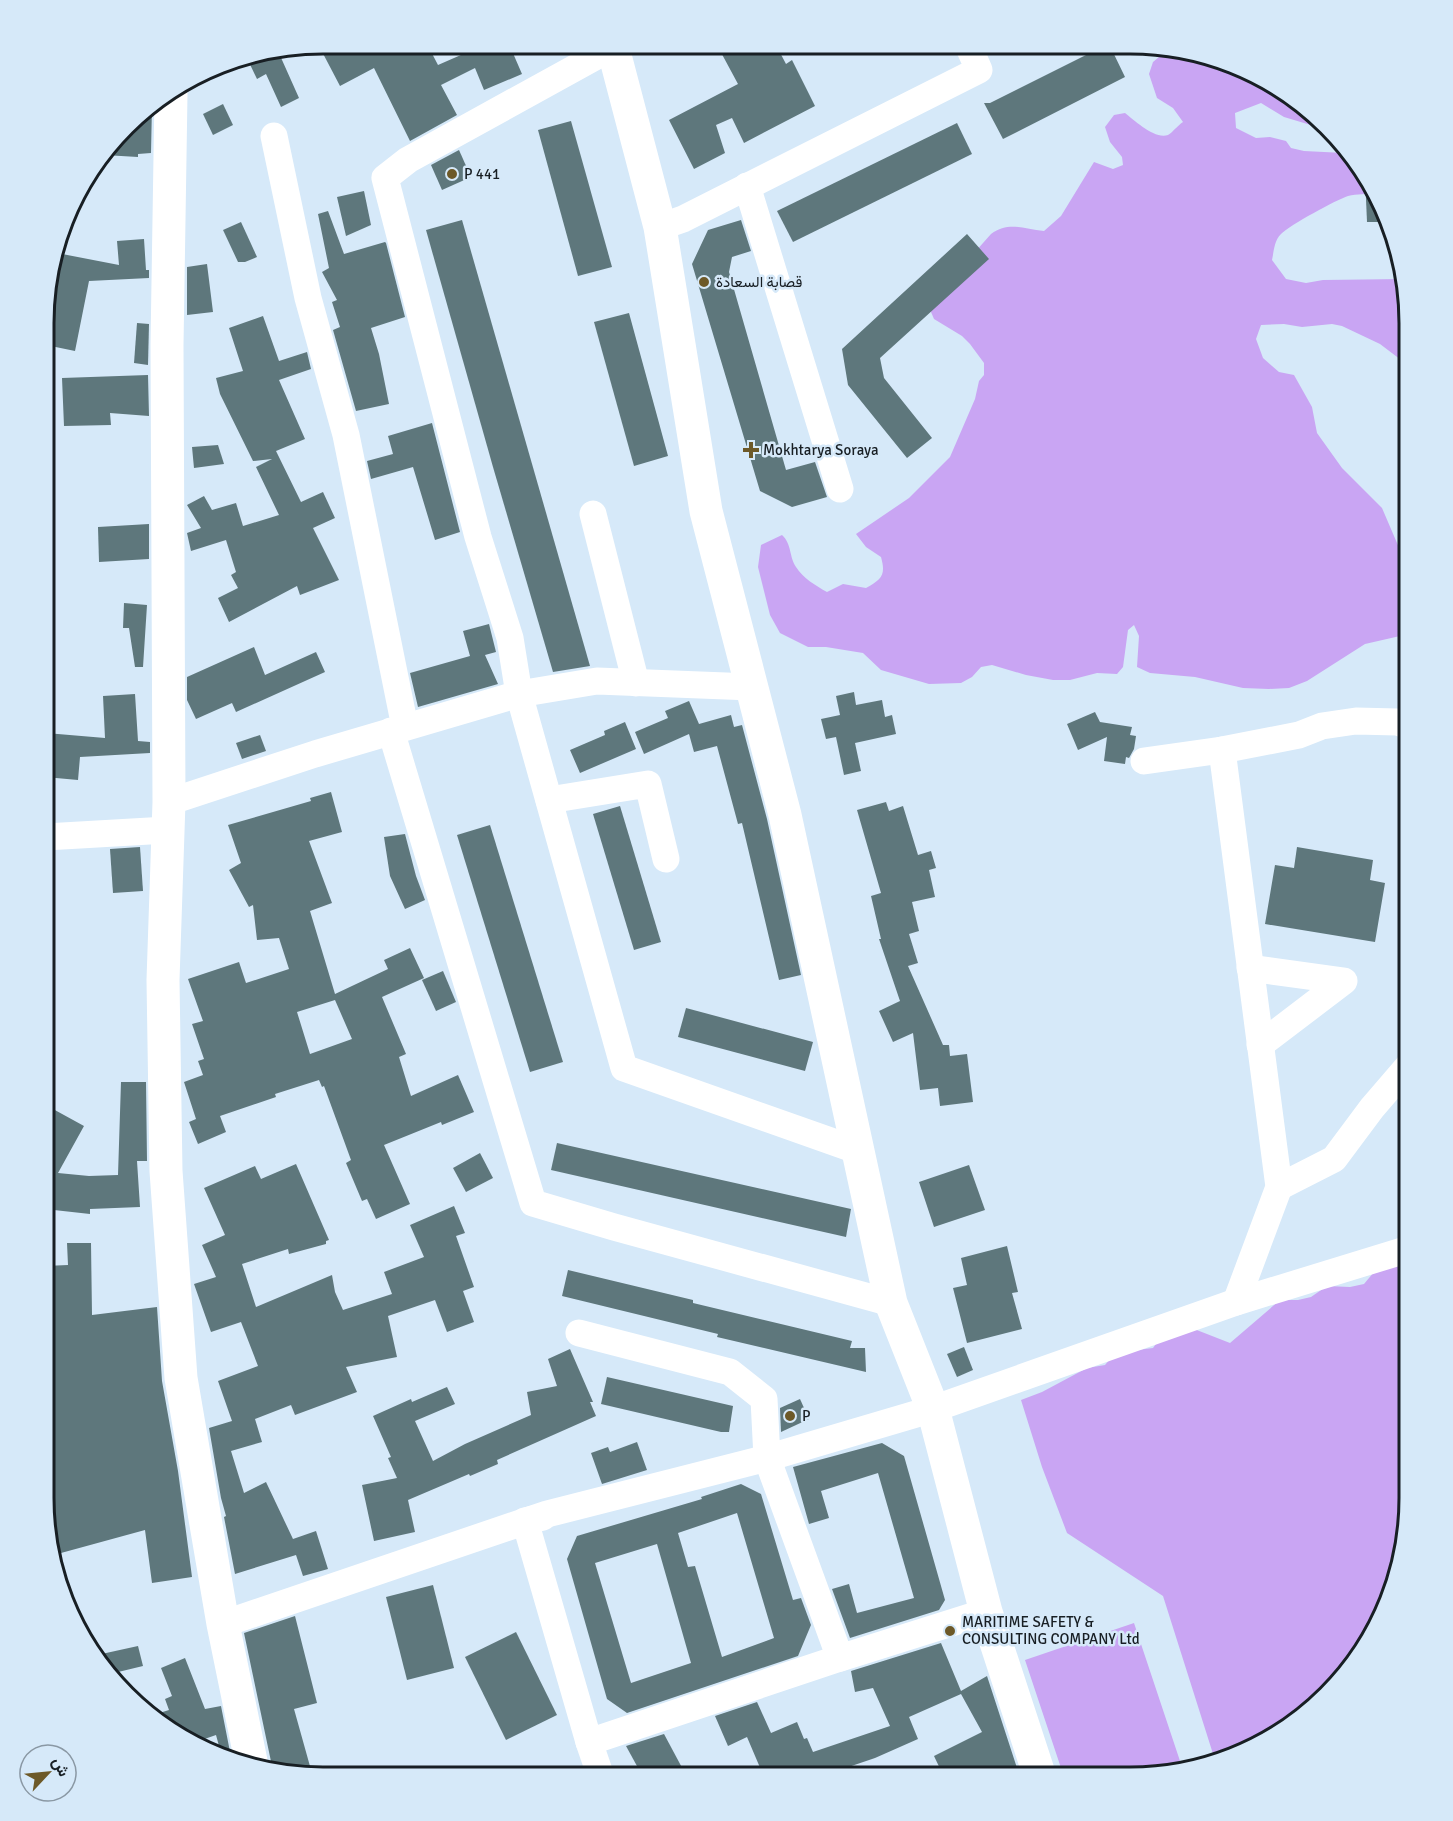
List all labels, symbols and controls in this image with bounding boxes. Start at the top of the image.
place label: P 441 [464,165,500,183]
marker: P 441 [445,167,459,181]
place label: قصابة السعادة [716,273,802,291]
marker: قصابة السعادة [697,275,711,289]
place label: Mokhtarya Soraya [763,441,878,459]
marker: Mokhtarya Soraya [744,443,758,457]
place label: P [802,1407,811,1425]
marker: P [783,1409,797,1423]
place label: MARITIME SAFETY & CONSULTING COMPANY Ltd [962,1613,1140,1648]
marker: MARITIME SAFETY & CONSULTING COMPANY Ltd [943,1624,957,1638]
north arrow [18,1743,78,1803]
text: ش [47,1754,74,1780]

